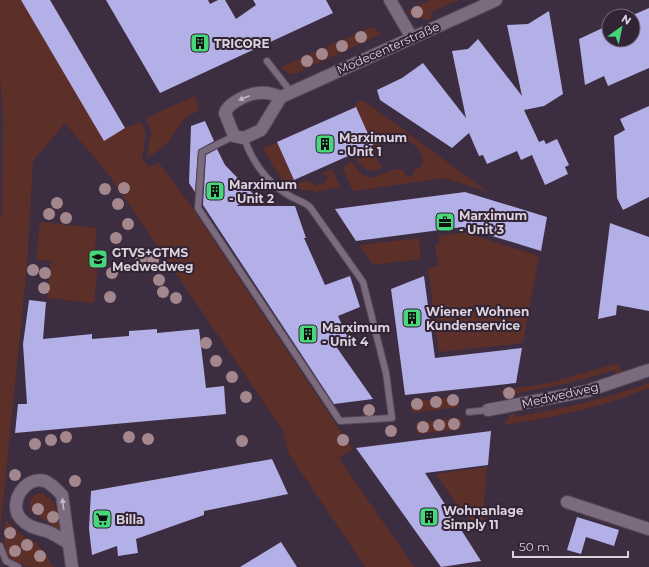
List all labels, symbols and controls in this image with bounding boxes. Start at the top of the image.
north arrow [601,8,641,48]
text: N [619,11,634,28]
street label: Modecenterstraße [334,19,442,77]
building icon: TRICORE [189,32,211,54]
place label: TRICORE [214,36,270,51]
one-way arrow [239,95,250,101]
place label: Marximum - Unit 1 [339,130,407,159]
building icon: Marximum - Unit 1 [314,133,336,155]
place label: Marximum - Unit 2 [229,177,297,206]
building icon: Marximum - Unit 2 [204,180,226,202]
place label: Marximum - Unit 3 [459,208,527,237]
office icon: Marximum - Unit 3 [434,211,456,233]
place label: GTVS+GTMS Medwedweg [112,245,193,274]
school or university icon: GTVS+GTMS Medwedweg [87,248,109,270]
place label: Wiener Wohnen Kundenservice [426,304,529,333]
building icon: Wiener Wohnen Kundenservice [401,307,423,329]
place label: Marximum - Unit 4 [322,320,390,349]
building icon: Marximum - Unit 4 [297,323,319,345]
street label: Medwedweg [520,379,600,411]
one-way arrow [60,498,66,510]
place label: Wohnanlage Simply 11 [443,503,524,532]
building icon: Wohnanlage Simply 11 [418,506,440,528]
supermarket icon: Billa [91,508,113,530]
place label: Billa [116,512,143,527]
scale bar [513,533,628,559]
text: 50 m [519,539,550,554]

